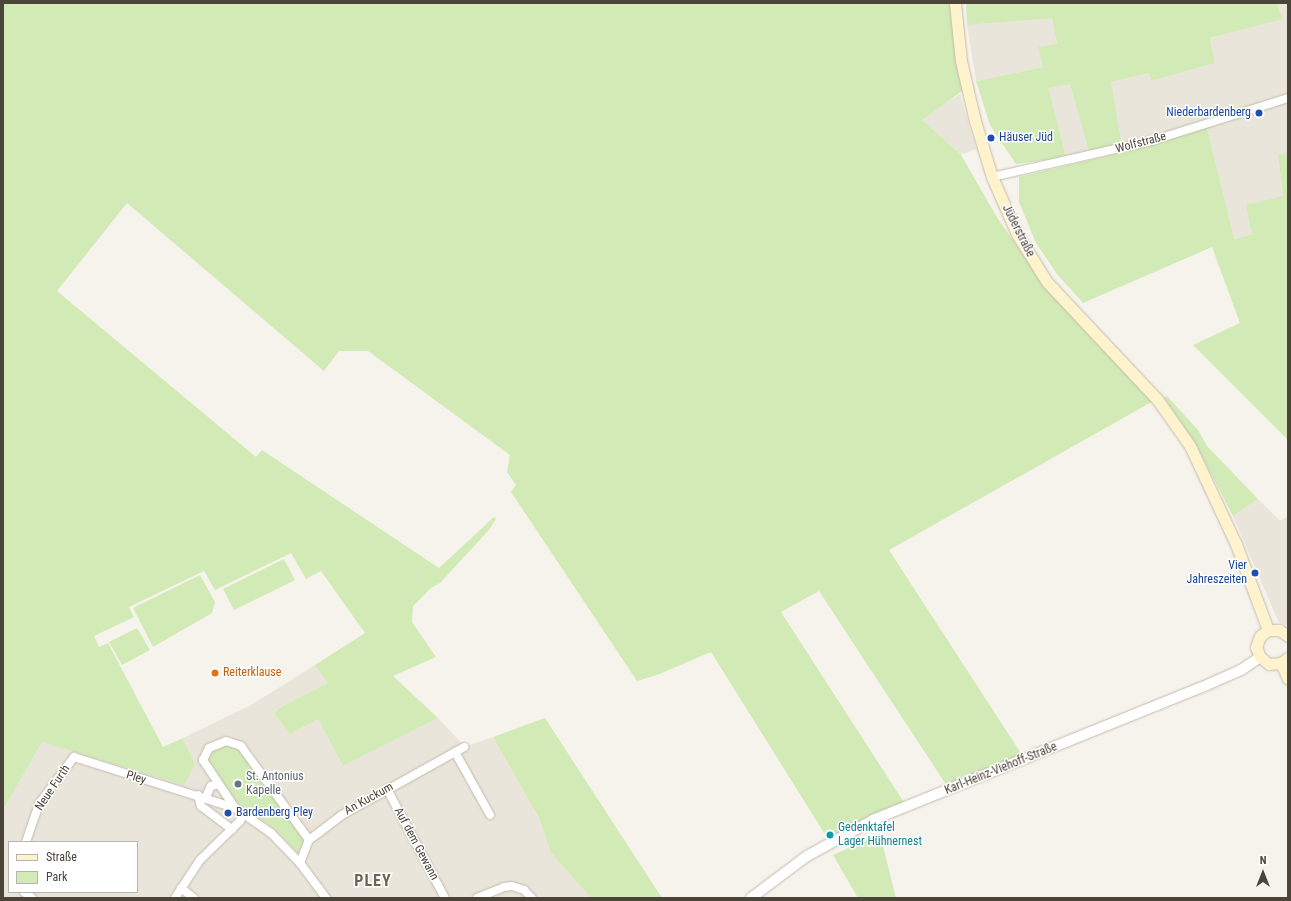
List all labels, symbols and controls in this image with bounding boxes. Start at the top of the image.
place label: Niederbardenberg [1166,106,1251,120]
marker: Niederbardenberg [1254,108,1264,118]
street label: Wolfstraße [1114,129,1168,157]
place label: Häuser Jüd [999,131,1053,145]
marker: Häuser Jüd [986,133,996,143]
street label: Jüderstraße [999,202,1037,260]
place label: Vier Jahreszeiten [1186,559,1247,587]
marker: Vier Jahreszeiten [1250,568,1260,578]
place label: Reiterklause [223,666,281,680]
marker: Reiterklause [210,668,220,678]
street label: Karl-Heinz-Viehoff-Straße [943,740,1059,798]
street label: Neue Furth [32,762,74,814]
street label: Pley [124,768,148,788]
place label: St. Antonius Kapelle [246,770,304,798]
marker: St. Antonius Kapelle [233,779,243,789]
street label: An Kuckum [342,780,396,818]
street label: Auf dem Gewann [391,805,441,883]
place label: Bardenberg Pley [236,806,313,820]
marker: Bardenberg Pley [223,808,233,818]
place label: Gedenktafel Lager Hühnernest [838,821,922,849]
marker: Gedenktafel Lager Hühnernest [825,830,835,840]
legend [8,841,138,893]
text: Straße [46,850,77,864]
north arrow [1243,853,1283,893]
text: N [1260,854,1266,867]
text: Park [46,870,67,884]
district label: PLEY [354,871,392,891]

